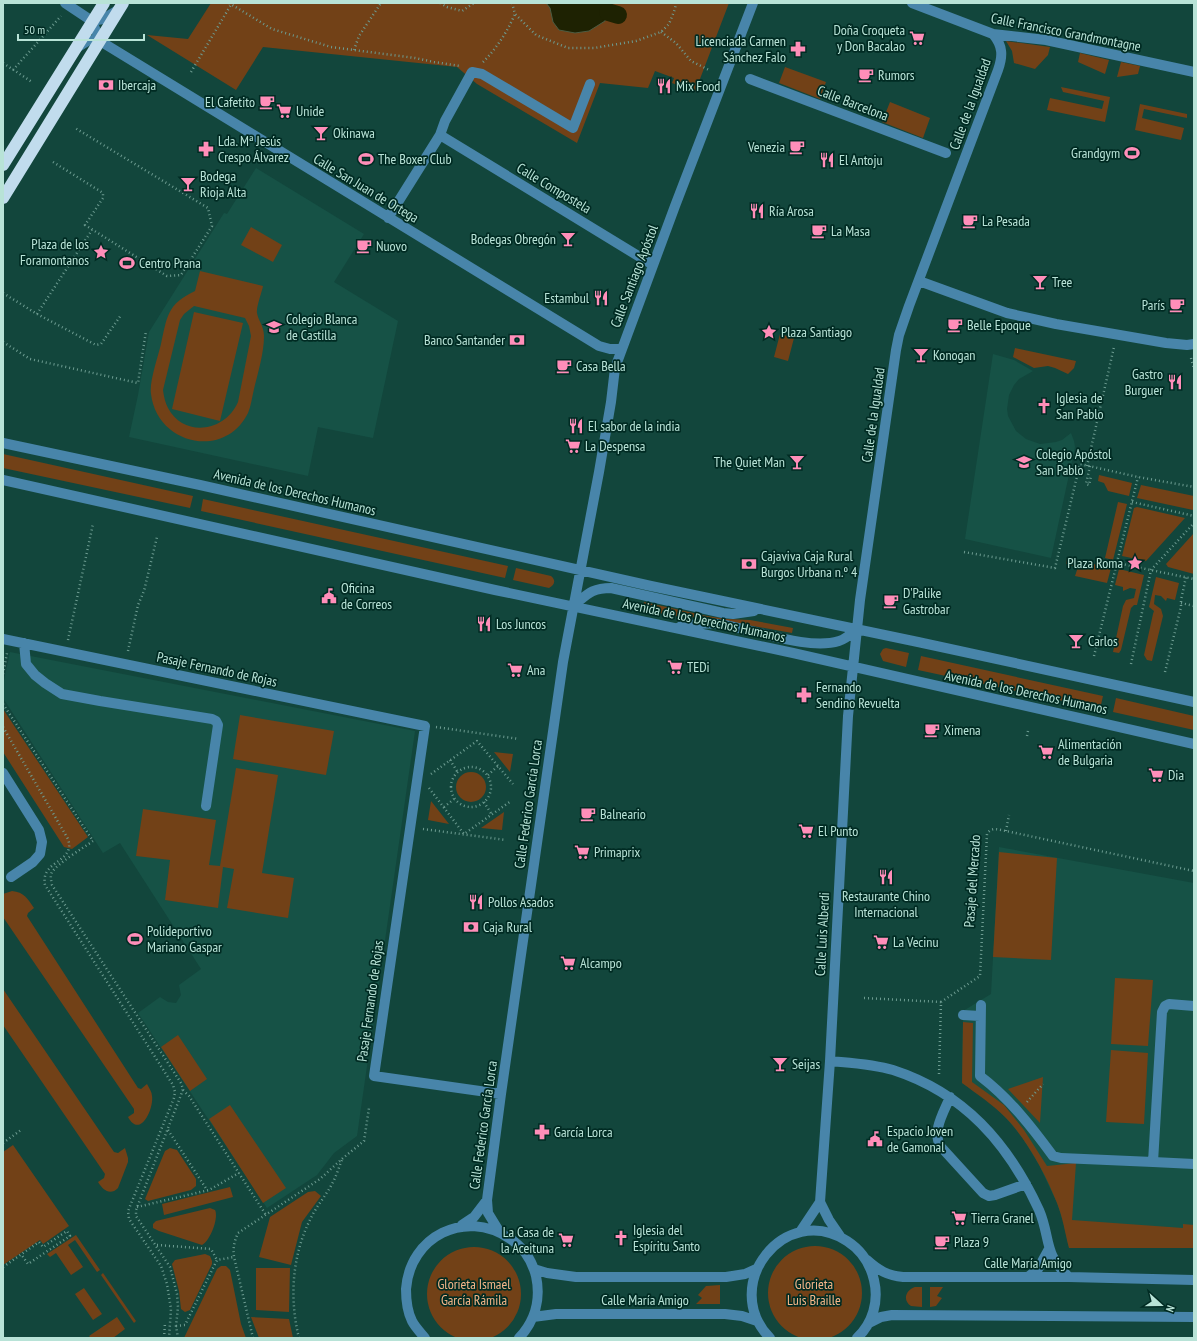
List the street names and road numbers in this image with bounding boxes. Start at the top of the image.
street label: Calle Francisco Grandmontagne [990,9,1143,55]
street label: Calle de la Igualdad [945,56,995,152]
street label: Calle Barcelona [815,81,891,125]
street label: Calle San Juan de Ortega [310,149,422,227]
street label: Calle Compostela [514,159,594,217]
street label: Calle Santiago Apóstol [606,221,662,330]
street label: Calle de la Igualdad [857,366,889,464]
street label: Avenida de los Derechos Humanos [212,465,378,519]
street label: Avenida de los Derechos Humanos [621,594,787,646]
street label: Pasaje Fernando de Rojas [155,647,279,691]
street label: Avenida de los Derechos Humanos [943,666,1109,718]
street label: Calle Federico García Lorca [510,739,546,869]
street label: Pasaje del Mercado [960,834,984,928]
street label: Calle Luis Alberdi [811,892,833,976]
street label: Pasaje Fernando de Rojas [353,939,387,1063]
street label: Calle Federico García Lorca [465,1060,501,1190]
street label: Calle María Amigo [984,1254,1072,1272]
street label: Calle María Amigo [601,1291,689,1309]

